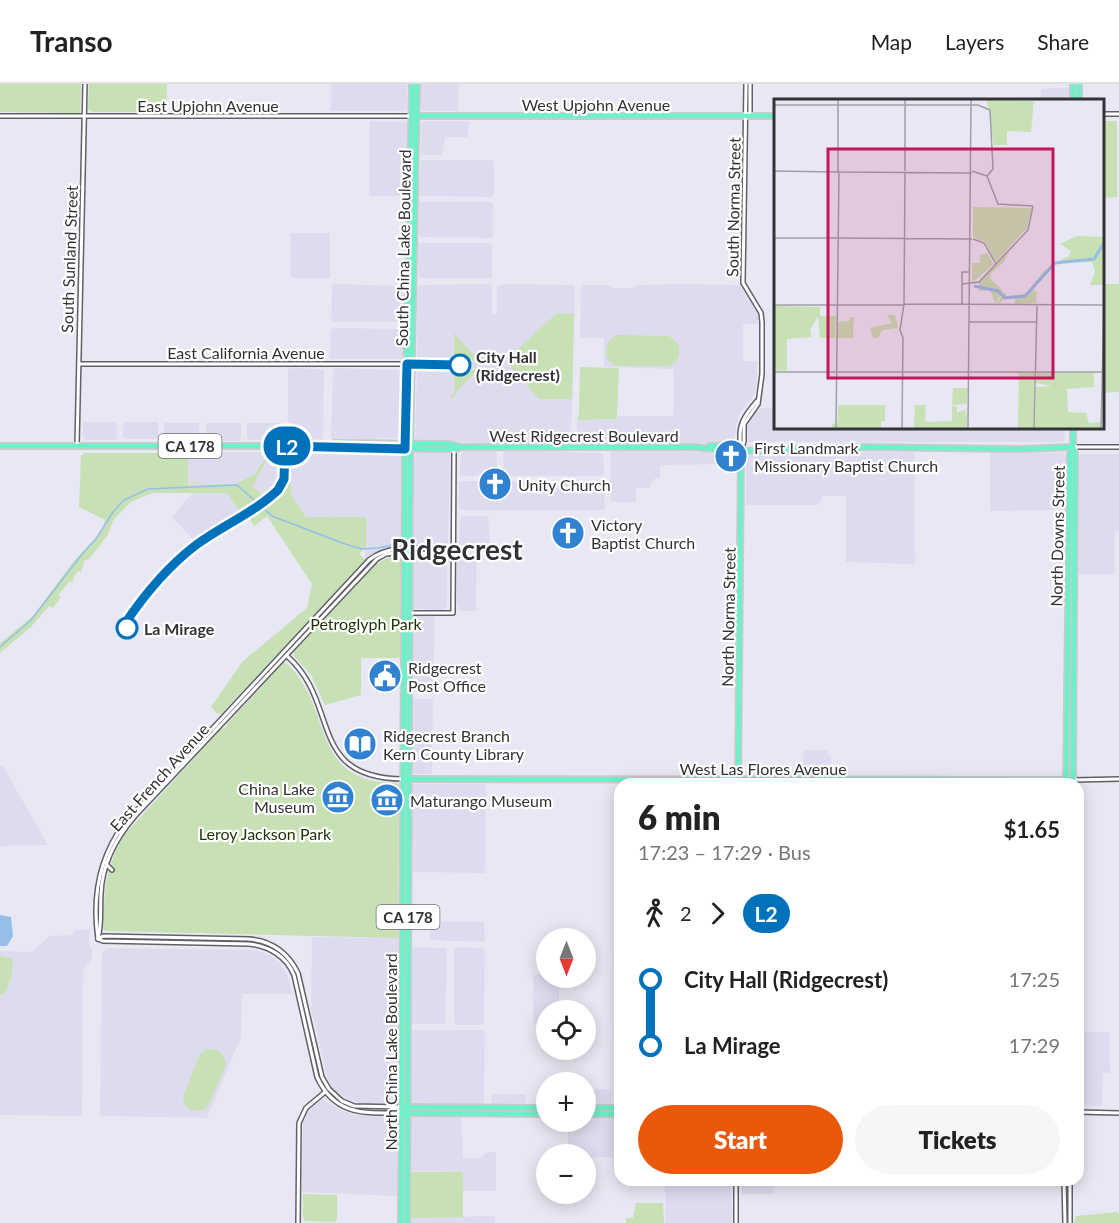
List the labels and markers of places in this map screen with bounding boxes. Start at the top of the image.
place label: City Hall (Ridgecrest) [476,347,560,384]
marker: City Hall (Ridgecrest) [449,354,471,376]
church icon: First Landmark Missionary Baptist Church [713,438,749,474]
place label: First Landmark Missionary Baptist Church [754,438,938,475]
church icon: Unity Church [477,466,513,502]
place label: Unity Church [518,475,611,494]
church icon: Victory Baptist Church [550,515,586,551]
place label: Victory Baptist Church [591,515,695,552]
marker: La Mirage [116,617,138,639]
place label: La Mirage [144,619,215,638]
public building icon: Ridgecrest Post Office [367,658,403,694]
place label: Ridgecrest Post Office [408,658,486,695]
library icon: Ridgecrest Branch Kern County Library [342,726,378,762]
place label: Ridgecrest Branch Kern County Library [383,726,525,763]
place label: China Lake Museum [238,779,315,816]
museum icon: China Lake Museum [320,779,356,815]
museum icon: Maturango Museum [369,782,405,818]
place label: Maturango Museum [410,791,552,810]

